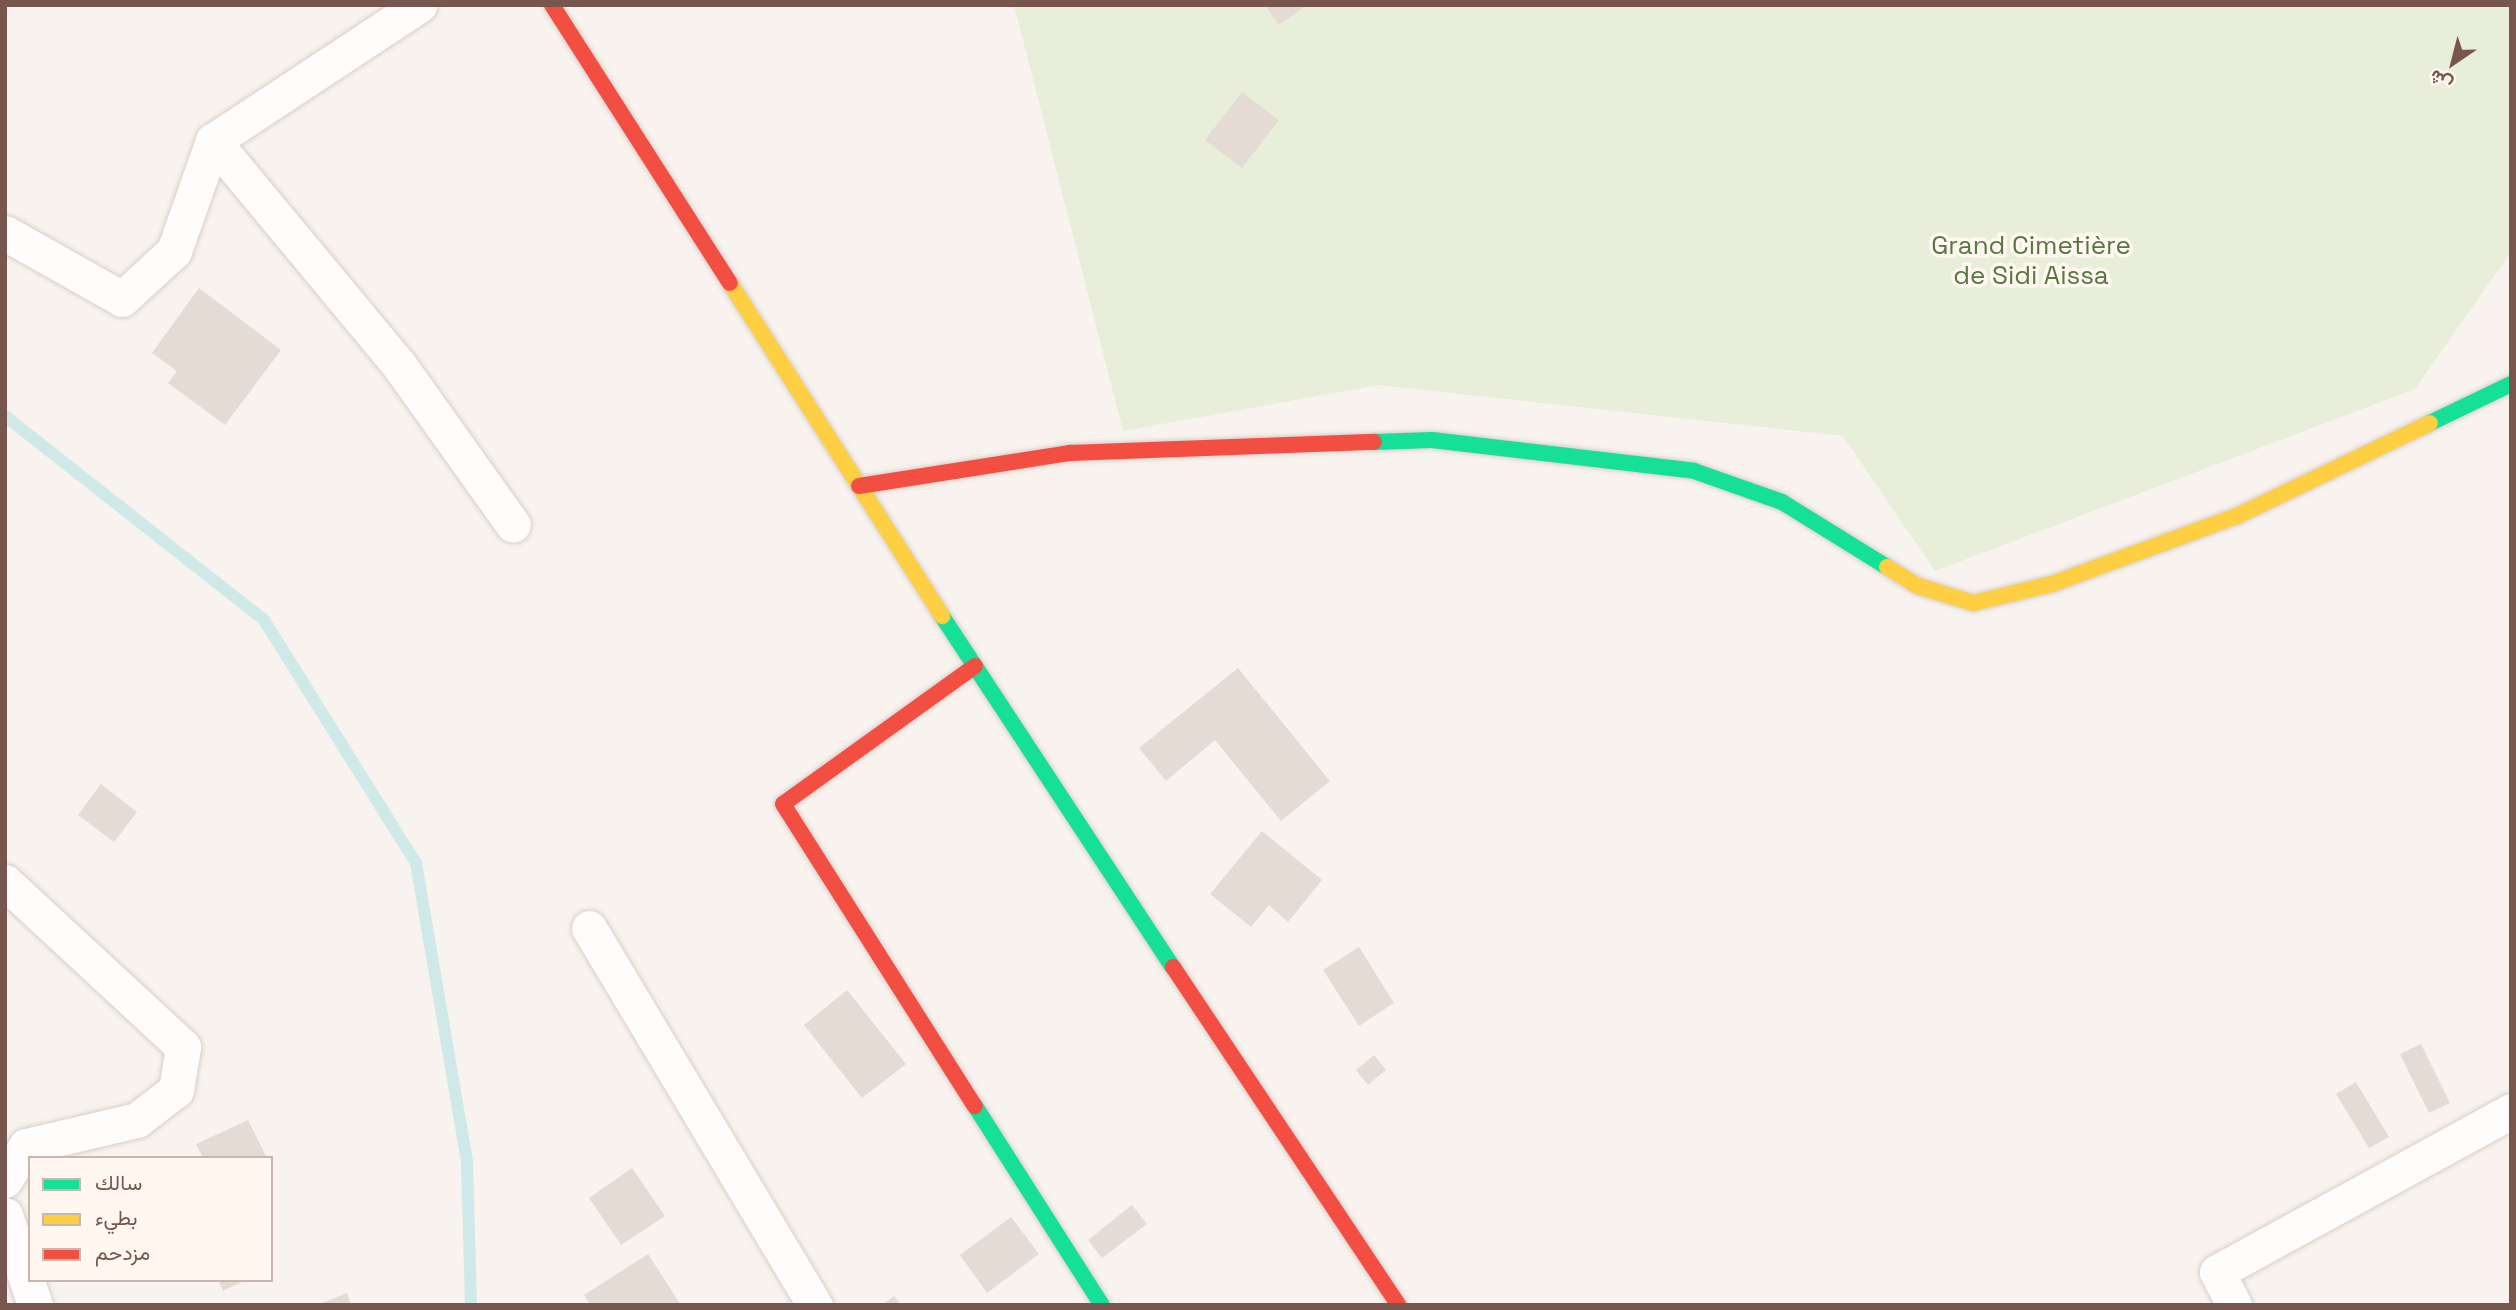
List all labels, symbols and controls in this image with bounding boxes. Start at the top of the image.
north arrow [2418,28,2488,98]
text: ش [2424,64,2457,97]
park label: Grand Cimetière de Sidi Aissa [1931,230,2131,292]
legend [28,1156,273,1282]
text: سالك [95,1169,142,1196]
text: بطيء [95,1204,138,1231]
text: مزدحم [95,1239,150,1266]

